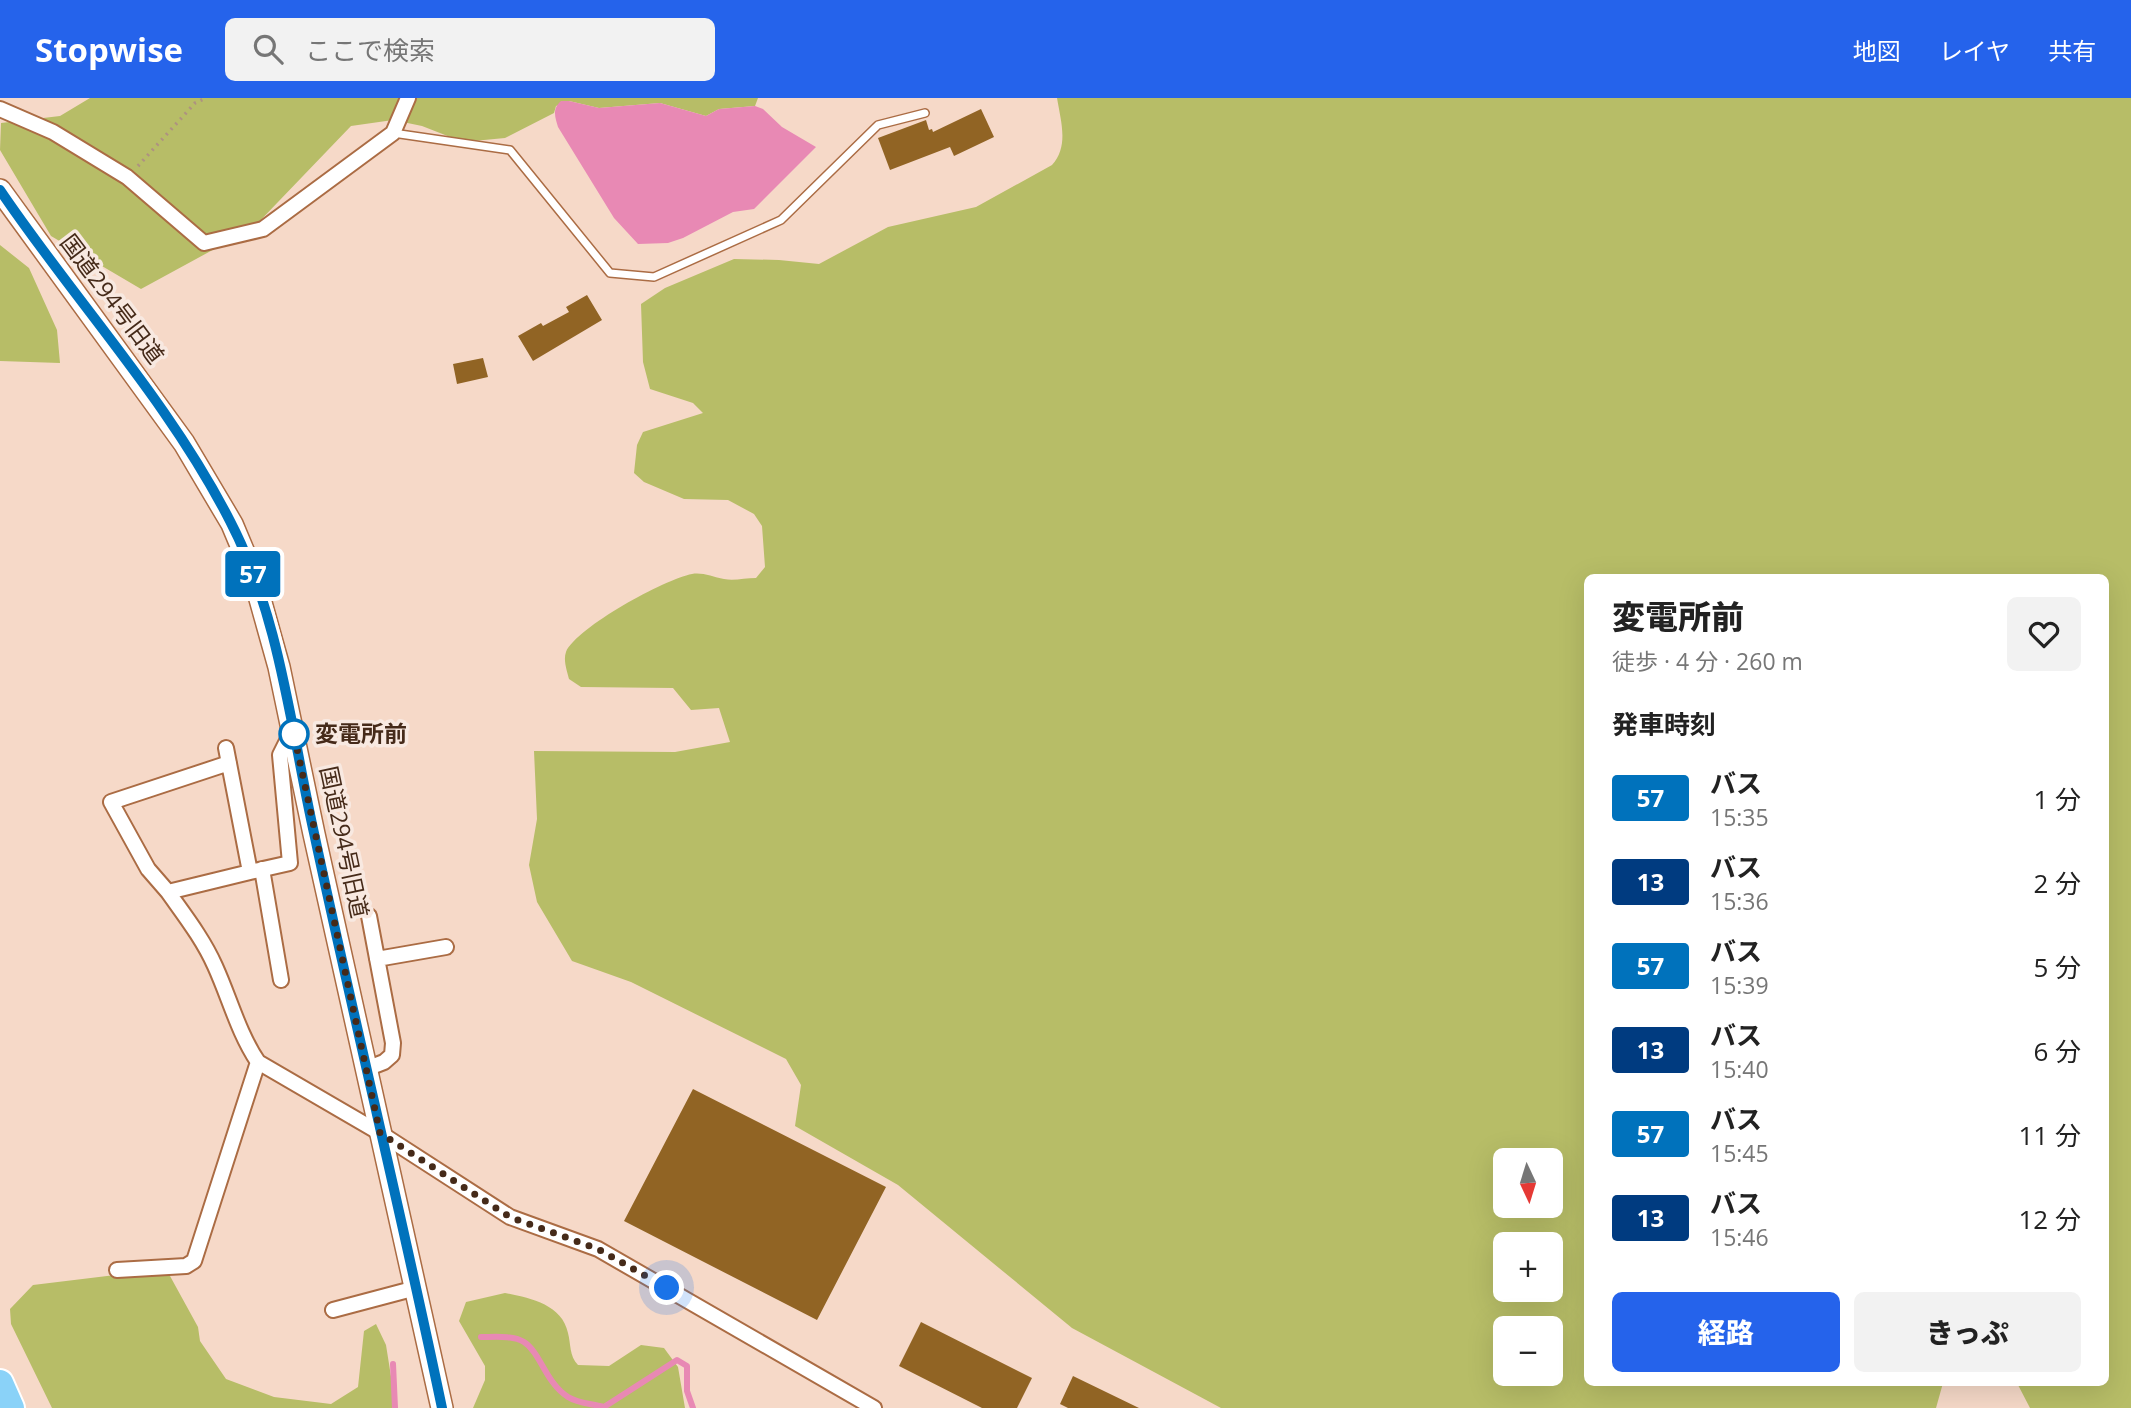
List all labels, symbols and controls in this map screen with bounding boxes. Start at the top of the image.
search box [225,18,715,81]
text: Stopwise [35,27,183,72]
icon: search [249,30,287,68]
text: ここで検索 [305,32,435,68]
text: 地図 [1853,34,1901,67]
text: レイヤ [1939,34,2010,67]
text: 共有 [2048,34,2096,67]
street label: 国道294号旧道 [54,227,172,370]
line badge: 57 [222,551,284,597]
text: 57 [239,557,267,590]
text: 変電所前 [1612,594,1744,639]
button: heart [2007,597,2081,671]
text: 徒歩 · 4 分 · 260 m [1612,645,1803,677]
text: 発車時刻 [1612,706,1716,742]
place label: 変電所前 [315,717,407,749]
marker: 変電所前 [279,719,309,749]
street label: 国道294号旧道 [313,763,377,921]
text: バス [1710,765,1762,801]
text: 57 [1637,781,1664,814]
text: 1 分 [2033,781,2081,817]
text: 15:35 [1710,801,1769,833]
text: バス [1710,849,1762,885]
text: 13 [1637,865,1664,898]
text: 2 分 [2033,865,2081,901]
text: 15:36 [1710,885,1769,917]
text: バス [1710,933,1762,969]
text: 57 [1637,949,1664,982]
text: 5 分 [2033,949,2081,985]
text: 15:39 [1710,969,1769,1001]
text: バス [1710,1017,1762,1053]
text: 13 [1637,1033,1664,1066]
text: 6 分 [2033,1033,2081,1069]
text: 15:40 [1710,1053,1769,1085]
text: バス [1710,1101,1762,1137]
text: 57 [1637,1117,1664,1150]
text: 11 分 [2019,1117,2081,1153]
text: 15:45 [1710,1137,1769,1169]
north arrow [1493,1148,1563,1218]
map controls [1493,1148,1563,1386]
text: バス [1710,1185,1762,1221]
text: 13 [1637,1201,1664,1234]
text: 12 分 [2019,1201,2081,1237]
text: 15:46 [1710,1221,1769,1253]
button: + [1493,1232,1563,1302]
your location [649,1270,684,1305]
button: 経路 [1612,1292,1840,1372]
button: きっぷ [1854,1292,2081,1372]
button: − [1493,1316,1563,1386]

